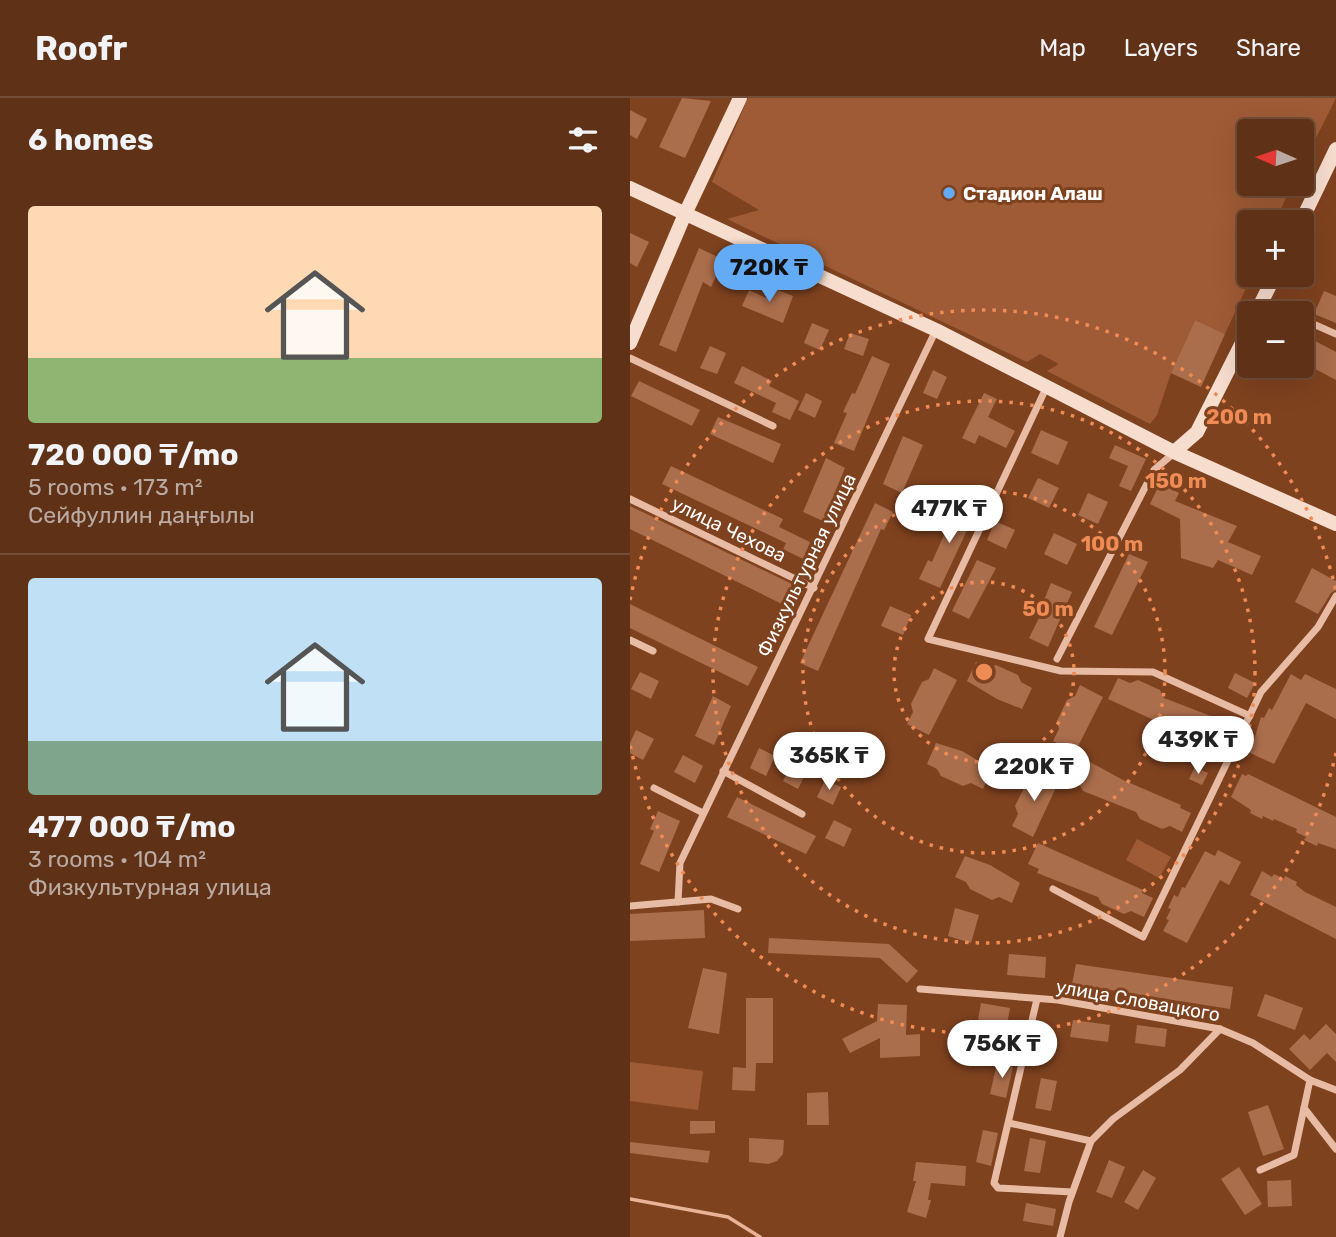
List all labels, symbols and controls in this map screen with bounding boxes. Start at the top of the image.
text: Roofr [35,29,127,68]
text: Map [1039,34,1086,62]
text: Layers [1124,34,1198,62]
text: Share [1236,34,1301,62]
north arrow [1237,119,1314,196]
map controls [1237,119,1314,378]
icon: filters [564,121,602,159]
text: 6 homes [28,122,154,158]
place label: Стадион Алаш [963,182,1103,205]
marker: Стадион Алаш [941,185,957,201]
button: + [1237,210,1314,287]
pin: 720K ₸ [712,244,826,304]
icon: home [252,252,378,378]
text: 720K ₸ [730,253,808,281]
button: − [1237,301,1314,378]
text: 200 m [1206,404,1272,429]
text: 720 000 ₸/mo [28,437,239,473]
text: 150 m [1145,468,1207,493]
street label: Физкультурная улица [752,470,861,661]
text: 5 rooms · 173 m² [28,473,203,501]
pin: 477K ₸ [892,486,1006,545]
street label: улица Чехова [668,492,790,567]
text: 477K ₸ [911,494,987,522]
text: Сейфуллин даңғылы [28,501,255,529]
text: 100 m [1081,531,1143,556]
text: 50 m [1022,596,1074,621]
icon: home [252,624,378,750]
centre of rings [972,660,996,684]
pin: 439K ₸ [1141,716,1255,776]
text: 439K ₸ [1158,725,1238,753]
pin: 365K ₸ [772,732,886,792]
text: 365K ₸ [789,741,869,769]
pin: 220K ₸ [977,744,1091,803]
text: 220K ₸ [994,752,1074,780]
text: 477 000 ₸/mo [28,809,236,845]
text: 3 rooms · 104 m² [28,845,206,873]
text: Физкультурная улица [28,873,272,901]
street label: улица Словацкого [1054,975,1222,1026]
pin: 756K ₸ [945,1020,1059,1080]
text: 756K ₸ [963,1029,1041,1057]

